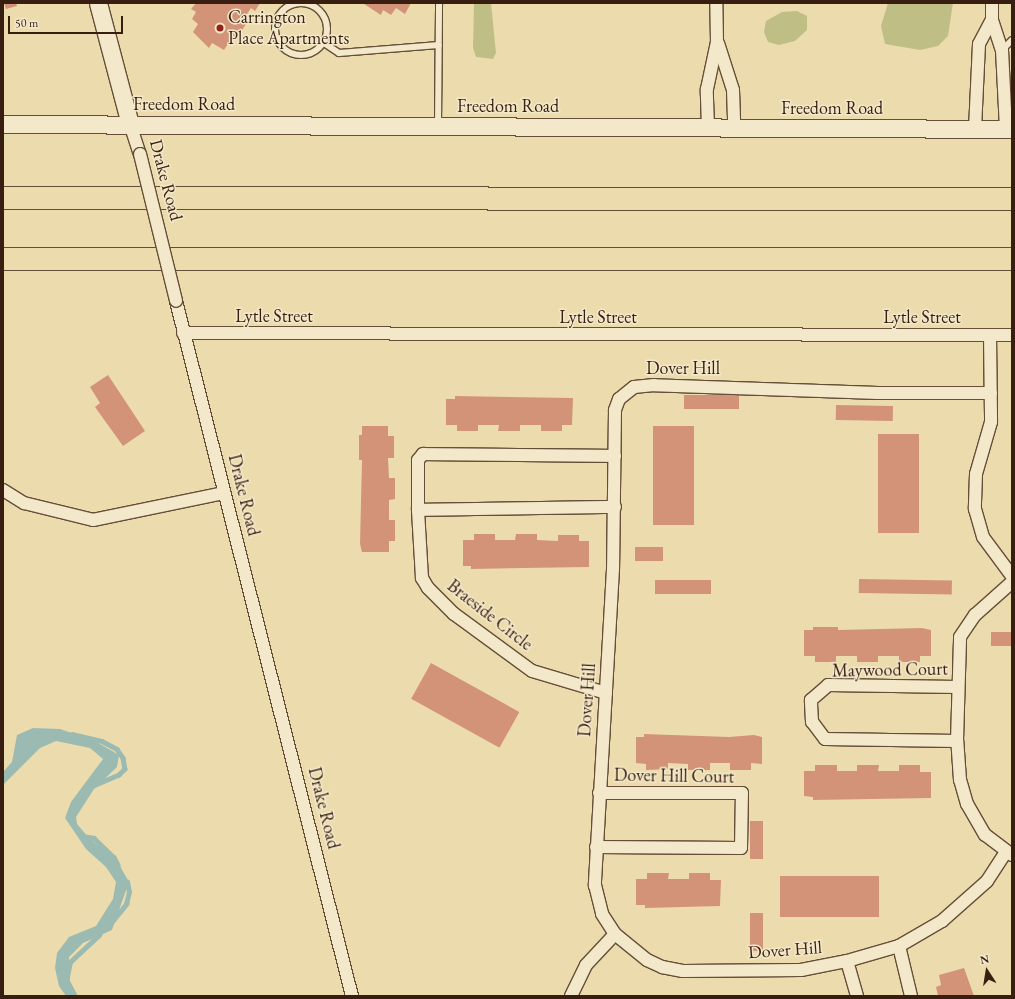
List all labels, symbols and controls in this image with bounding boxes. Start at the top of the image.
place label: Carrington Place Apartments [228,7,349,50]
scale bar [10,8,125,34]
text: 50 m [15,15,38,31]
marker: Carrington Place Apartments [215,23,225,33]
street label: Freedom Road [133,93,235,115]
street label: Freedom Road [457,95,559,117]
street label: Freedom Road [781,97,883,119]
street label: Drake Road [145,137,187,223]
street label: Lytle Street [235,305,313,327]
street label: Lytle Street [559,306,637,328]
street label: Lytle Street [883,306,961,328]
street label: Dover Hill [646,357,720,379]
street label: Drake Road [223,452,265,538]
street label: Braeside Circle [443,575,537,655]
street label: Maywood Court [832,658,948,682]
street label: Dover Hill [574,662,600,738]
street label: Dover Hill Court [614,764,734,788]
street label: Drake Road [303,765,345,851]
street label: Dover Hill [747,937,823,963]
north arrow [967,951,1007,991]
text: N [979,951,990,967]

